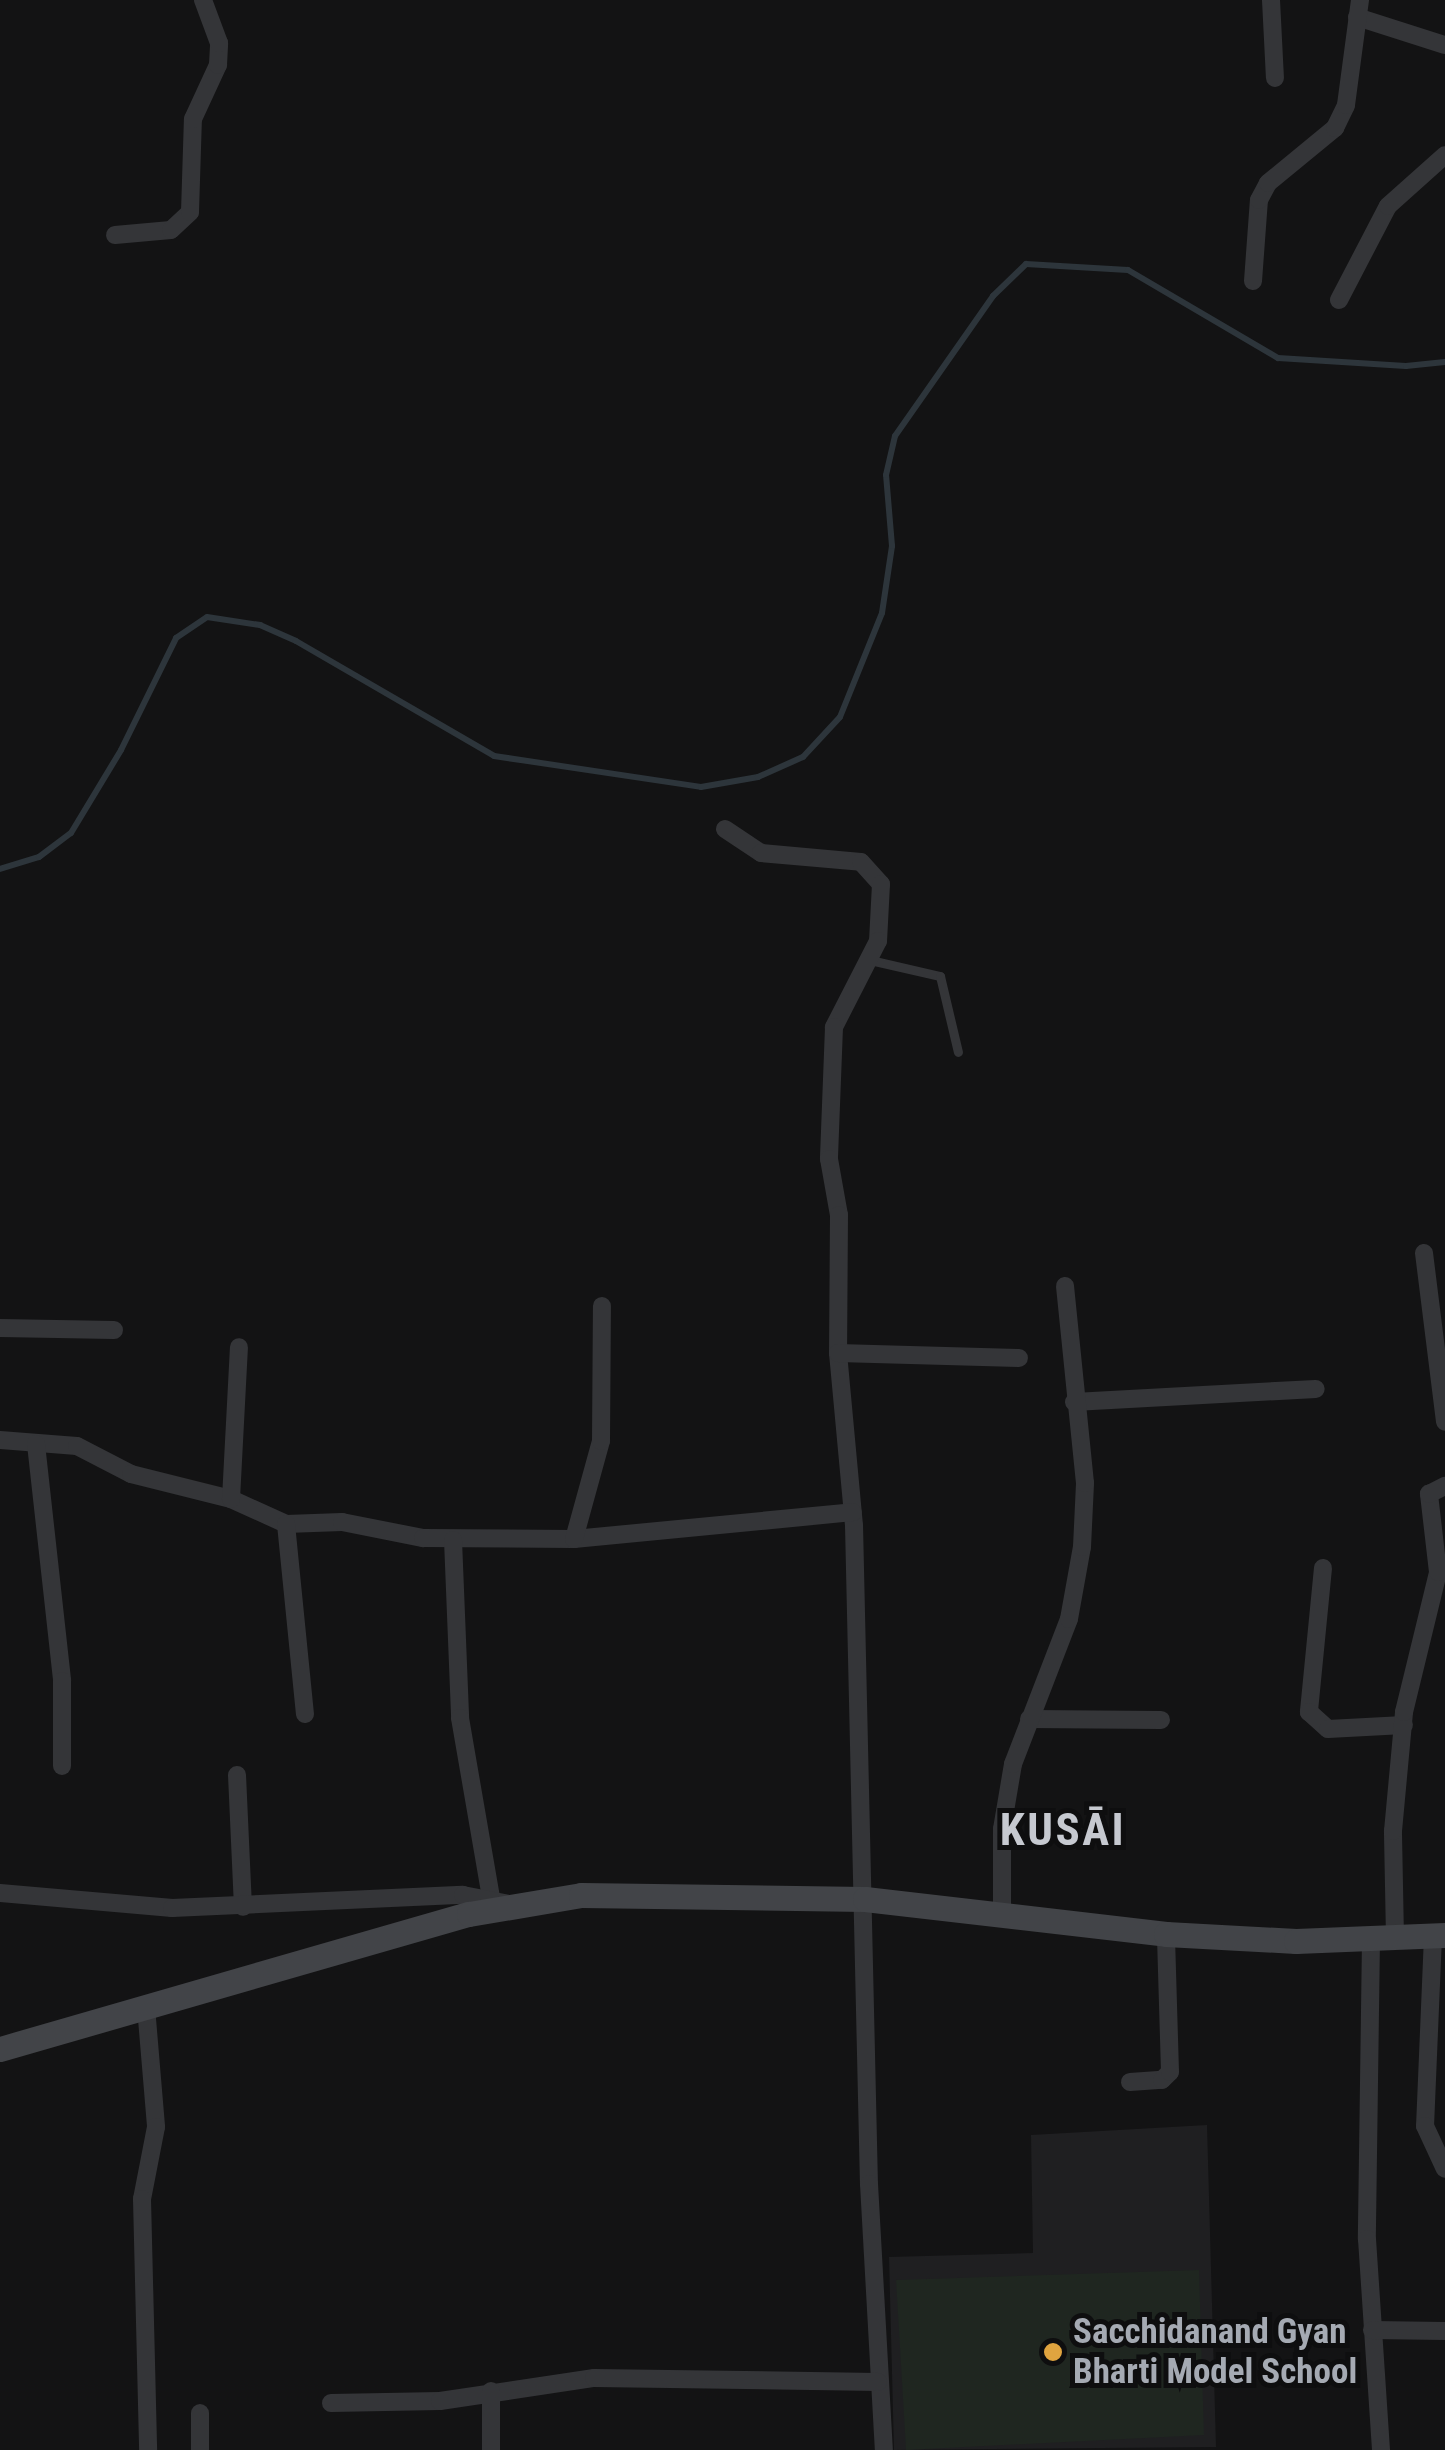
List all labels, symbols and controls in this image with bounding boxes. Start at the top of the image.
district label: KUSĀI [1000,1803,1126,1857]
place label: Sacchidanand Gyan Bharti Model School [1073,2311,1357,2393]
marker: Sacchidanand Gyan Bharti Model School [1042,2341,1064,2363]

